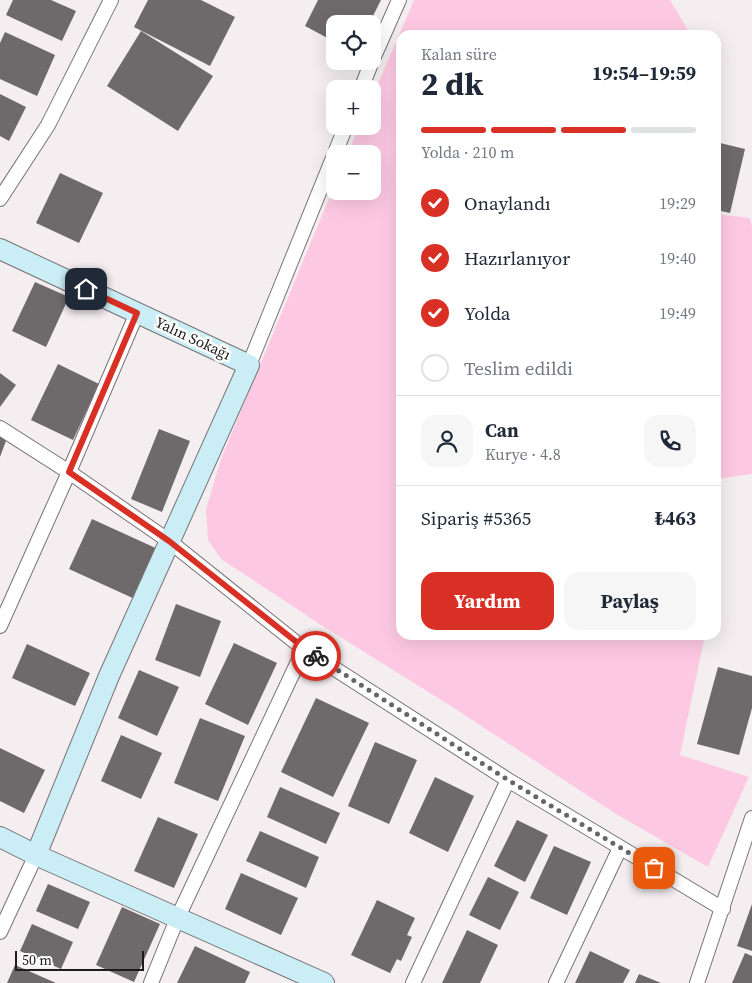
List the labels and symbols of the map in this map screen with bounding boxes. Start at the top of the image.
pin [65,268,107,310]
street label: Yalın Sokağı [152,311,234,365]
courier [291,631,341,681]
pin [633,847,675,889]
scale bar [15,948,144,971]

